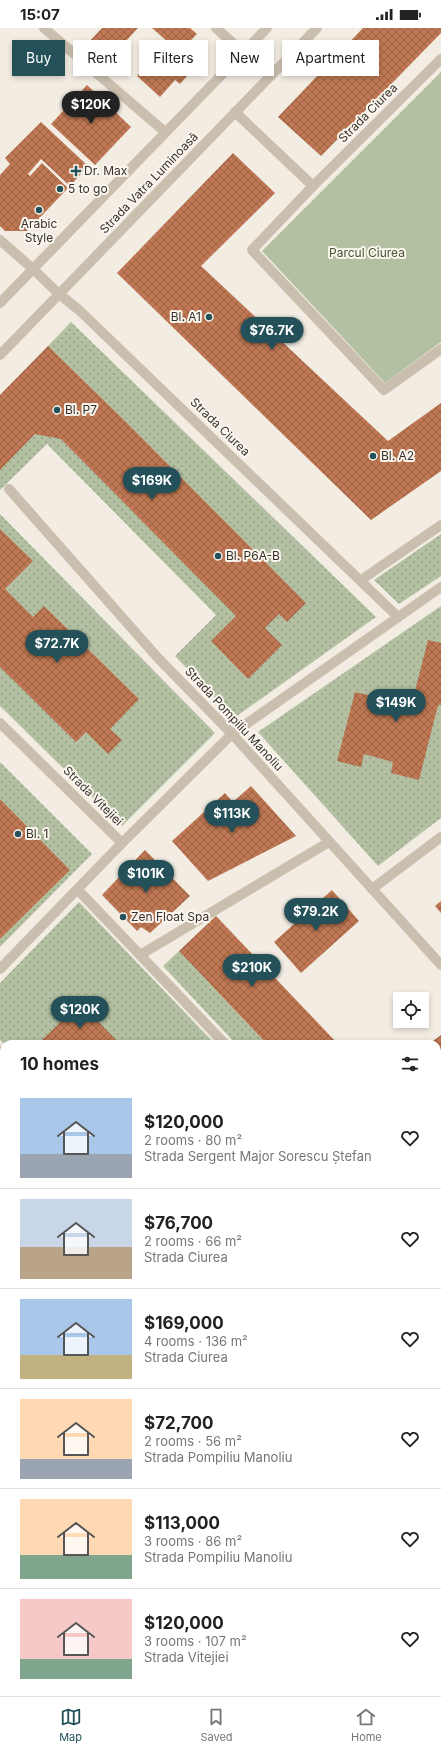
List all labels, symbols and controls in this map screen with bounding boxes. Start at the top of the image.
text: 15:07 [20,5,60,24]
chip: Buy [12,40,65,76]
chip: Rent [73,40,131,76]
chip: Filters [139,40,208,76]
chip: New [216,40,274,76]
chip: Apartment [282,40,379,76]
street label: Strada Ciurea [335,80,400,145]
pin: $120K [63,91,119,125]
text: $120K [71,96,111,112]
street label: Strada Vatra Luminoasă [96,129,201,236]
place label: Dr. Max [84,163,128,178]
marker: Dr. Max [71,166,81,176]
place label: 5 to go [68,181,108,196]
marker: 5 to go [55,184,65,194]
marker: Arabic Style [34,205,44,215]
place label: Arabic Style [21,216,57,245]
park label: Parcul Ciurea [329,245,405,260]
place label: Bl. A1 [171,309,201,324]
marker: Bl. A1 [204,312,214,322]
pin: $76.7K [239,317,305,351]
text: $76.7K [250,322,294,338]
street label: Strada Ciurea [187,394,253,459]
place label: Bl. P7 [65,402,97,417]
marker: Bl. P7 [52,405,62,415]
place label: Bl. A2 [381,448,414,463]
marker: Bl. A2 [368,451,378,461]
pin: $169K [124,467,180,501]
text: $169K [132,472,172,488]
place label: Bl. P6A-B [226,548,280,563]
marker: Bl. P6A-B [213,551,223,561]
pin: $72.7K [24,630,90,664]
text: $72.7K [34,635,80,651]
street label: Strada Pompiliu Manoliu [182,663,287,774]
pin: $149K [368,689,424,723]
text: $149K [376,694,416,710]
street label: Strada Vitejiei [60,763,126,829]
pin: $113K [204,800,260,834]
text: $113K [213,805,251,821]
place label: Bl. 1 [26,826,48,841]
marker: Bl. 1 [13,829,23,839]
pin: $101K [118,860,174,894]
text: $101K [127,865,165,881]
pin: $79.2K [283,898,349,932]
text: $79.2K [293,903,339,919]
place label: Zen Float Spa [131,909,209,924]
marker: Zen Float Spa [118,912,128,922]
pin: $210K [224,954,280,988]
text: $210K [232,959,272,975]
map controls [393,992,429,1028]
button: locate [393,992,429,1028]
pin: $120K [52,996,108,1030]
text: $120K [60,1001,100,1017]
icon: filters [399,1053,421,1075]
text: 10 homes [20,1054,99,1074]
text: $120,000 [144,1112,224,1132]
icon: home [52,1114,100,1162]
icon: heart [399,1127,421,1149]
text: 2 rooms · 80 m² [144,1132,242,1148]
text: Strada Sergent Major Sorescu Ștefan [144,1148,372,1164]
text: $76,700 [144,1213,213,1233]
icon: home [52,1215,100,1263]
icon: heart [399,1228,421,1250]
text: 2 rooms · 66 m² [144,1233,242,1249]
text: Strada Ciurea [144,1249,228,1265]
text: $169,000 [144,1313,224,1333]
icon: home [52,1315,100,1363]
icon: heart [399,1328,421,1350]
text: 4 rooms · 136 m² [144,1333,248,1349]
text: Strada Ciurea [144,1349,228,1365]
text: $72,700 [144,1413,214,1433]
icon: home [52,1415,100,1463]
icon: heart [399,1428,421,1450]
text: 2 rooms · 56 m² [144,1433,242,1449]
text: Strada Pompiliu Manoliu [144,1449,292,1465]
text: $113,000 [144,1513,220,1533]
icon: home [52,1515,100,1563]
icon: heart [399,1528,421,1550]
text: 3 rooms · 86 m² [144,1533,242,1549]
text: Strada Pompiliu Manoliu [144,1549,292,1565]
text: $120,000 [144,1613,224,1633]
icon: home [52,1615,100,1663]
icon: heart [399,1628,421,1650]
text: 3 rooms · 107 m² [144,1633,247,1649]
text: Strada Vitejiei [144,1649,229,1665]
tab: Map [59,1706,82,1744]
tab: Saved [200,1706,233,1744]
tab: Home [351,1706,382,1744]

